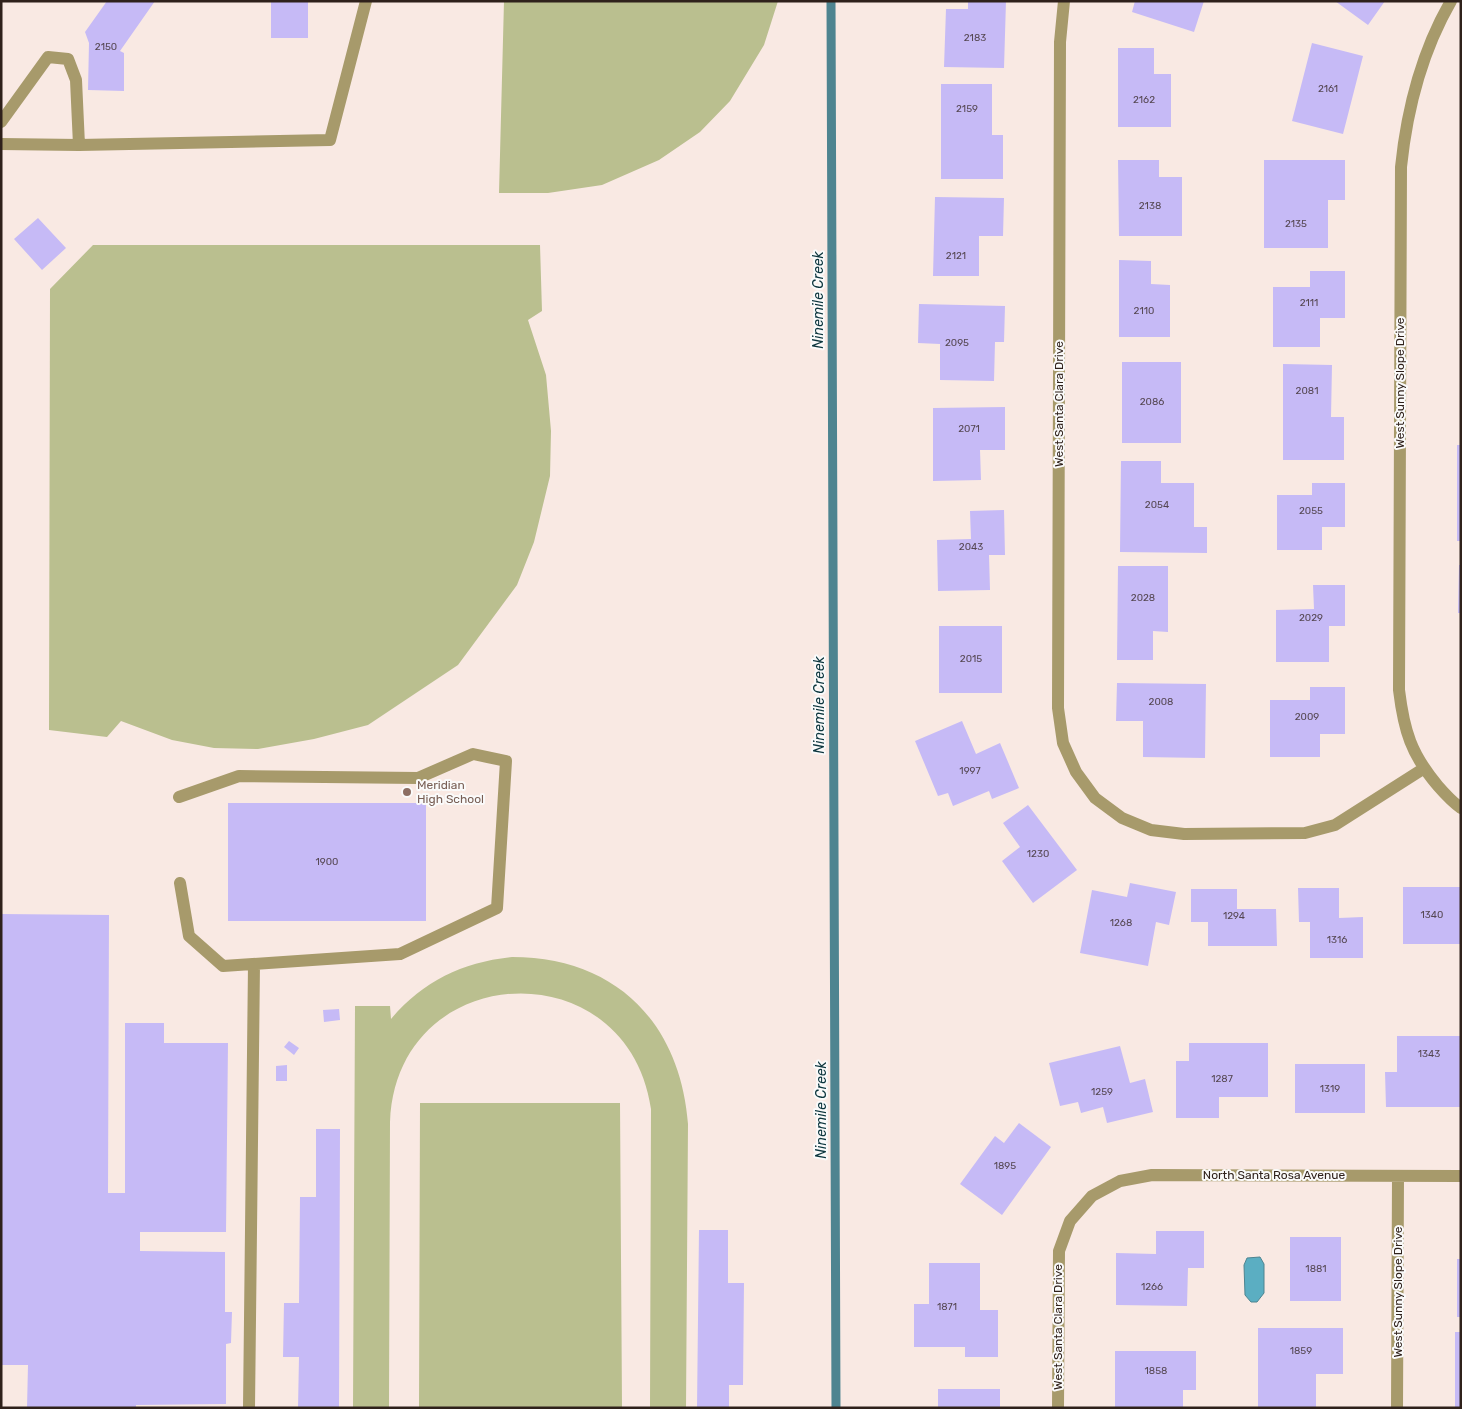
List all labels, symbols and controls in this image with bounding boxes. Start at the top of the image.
house number: 2183 [964,32,986,44]
house number: 2150 [95,41,117,53]
house number: 2161 [1318,83,1338,95]
house number: 2162 [1133,94,1155,106]
house number: 2159 [956,103,978,115]
house number: 2138 [1139,200,1161,212]
house number: 2135 [1285,218,1307,230]
house number: 2121 [946,250,966,262]
water label: Ninemile Creek [810,251,827,349]
house number: 2111 [1300,297,1318,309]
house number: 2110 [1134,305,1154,317]
street label: West Sunny Slope Drive [1393,317,1407,449]
house number: 2095 [945,337,969,349]
street label: West Santa Clara Drive [1052,341,1066,467]
house number: 2081 [1296,385,1318,397]
house number: 2086 [1140,396,1164,408]
house number: 2071 [958,423,980,435]
house number: 2054 [1145,499,1169,511]
house number: 2055 [1299,505,1323,517]
house number: 2043 [959,541,983,553]
house number: 2028 [1131,592,1155,604]
house number: 2029 [1299,612,1323,624]
house number: 2015 [960,653,982,665]
water label: Ninemile Creek [811,656,828,754]
house number: 2008 [1149,696,1173,708]
house number: 2009 [1295,711,1319,723]
house number: 1997 [959,765,981,777]
place label: Meridian High School [417,778,484,806]
marker: Meridian High School [401,786,413,798]
house number: 1230 [1027,848,1049,860]
house number: 1900 [316,856,338,868]
house number: 1340 [1421,909,1443,921]
house number: 1294 [1223,910,1245,922]
house number: 1268 [1110,917,1132,929]
house number: 1316 [1327,934,1347,946]
house number: 1343 [1418,1048,1440,1060]
water label: Ninemile Creek [813,1061,830,1159]
house number: 1287 [1211,1073,1233,1085]
house number: 1319 [1320,1083,1340,1095]
house number: 1259 [1091,1086,1113,1098]
house number: 1895 [994,1160,1016,1172]
street label: North Santa Rosa Avenue [1203,1168,1345,1182]
street label: West Sunny Slope Drive [1391,1226,1405,1358]
house number: 1881 [1305,1263,1327,1275]
street label: West Santa Clara Drive [1051,1264,1065,1390]
house number: 1266 [1141,1281,1163,1293]
house number: 1871 [937,1301,957,1313]
house number: 1859 [1290,1345,1312,1357]
house number: 1858 [1145,1365,1167,1377]

